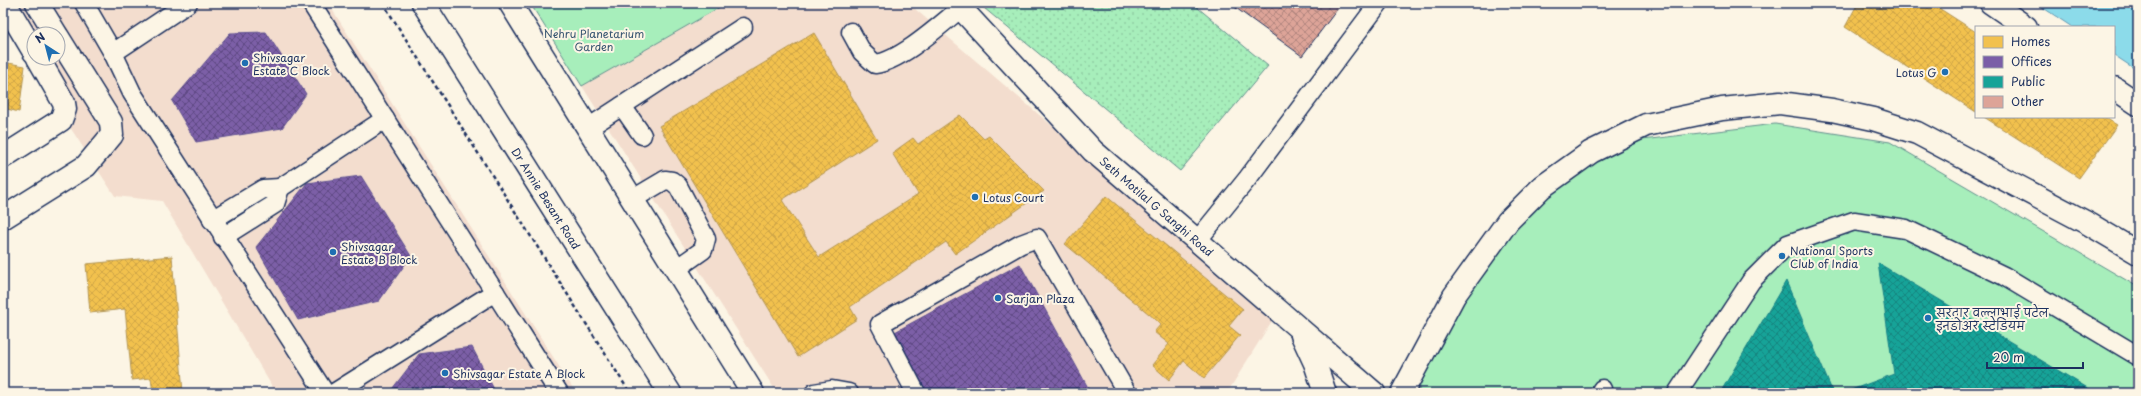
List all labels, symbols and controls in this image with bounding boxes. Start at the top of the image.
park label: Nehru Planetarium Garden [544,25,644,55]
north arrow [26,26,66,66]
legend [1975,26,2115,118]
text: N [31,28,49,47]
text: Homes [2011,32,2050,50]
place label: Shivsagar Estate C Block [253,49,331,79]
text: Offices [2011,52,2052,70]
marker: Shivsagar Estate C Block [240,58,250,68]
place label: Lotus G [1896,64,1937,81]
marker: Lotus G [1940,67,1950,77]
text: Public [2011,72,2045,90]
text: Other [2011,92,2044,110]
street label: Dr Annie Besant Road [508,144,585,252]
street label: Seth Motilal G Sanghi Road [1096,152,1218,260]
place label: Lotus Court [983,189,1045,206]
marker: Lotus Court [970,192,980,202]
place label: Shivsagar Estate B Block [341,238,418,268]
place label: National Sports Club of India [1790,242,1873,272]
marker: Shivsagar Estate B Block [328,247,338,257]
marker: National Sports Club of India [1777,251,1787,261]
place label: Sarjan Plaza [1006,290,1075,307]
marker: Sarjan Plaza [993,293,1003,303]
place label: सरदार वल्लाभाई पटेल इनडोअर स्टेडियम [1935,304,2050,334]
marker: सरदार वल्लाभाई पटेल इनडोअर स्टेडियम [1923,313,1933,323]
scale bar [1987,344,2083,370]
text: 20 m [1993,348,2024,366]
place label: Shivsagar Estate A Block [453,365,586,382]
marker: Shivsagar Estate A Block [440,368,450,378]

